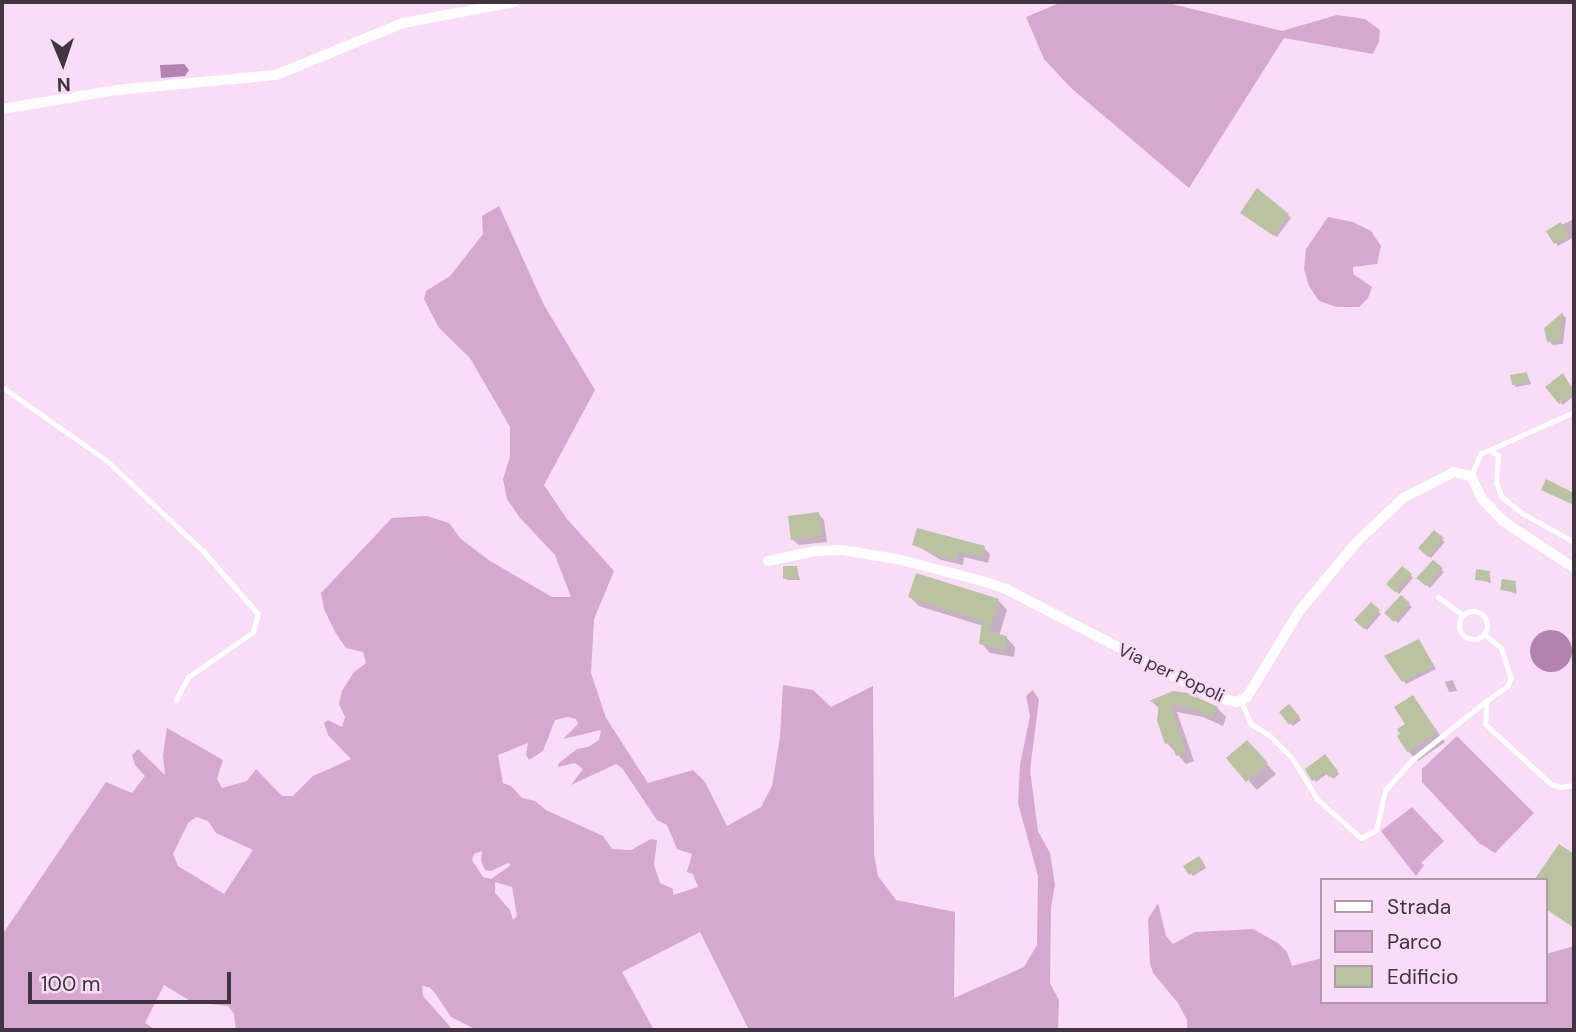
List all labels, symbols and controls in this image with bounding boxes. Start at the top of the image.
north arrow [28,28,98,98]
text: N [56,72,71,97]
street label: Via per Popoli [1114,639,1228,707]
legend [1320,878,1548,1004]
text: Strada [1387,893,1451,921]
text: Parco [1387,928,1442,956]
scale bar [32,958,234,1002]
text: Edificio [1387,963,1458,991]
text: 100 m [41,970,101,998]

